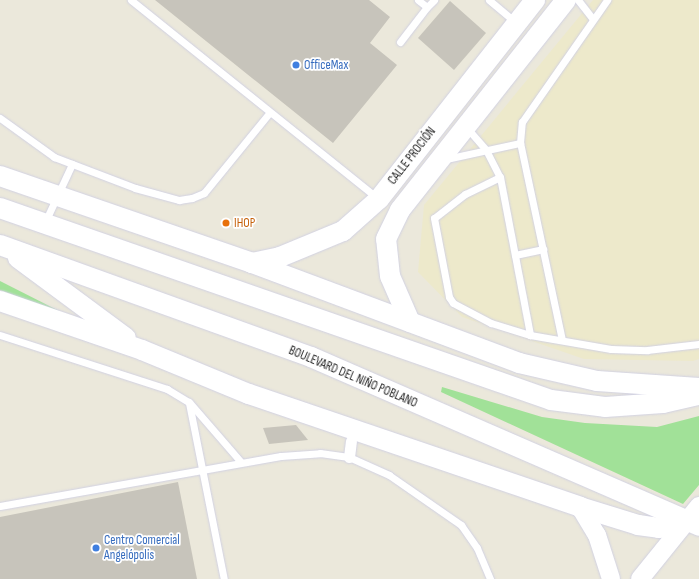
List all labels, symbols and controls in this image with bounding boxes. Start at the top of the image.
place label: OfficeMax [304,57,348,73]
marker: OfficeMax [291,60,301,70]
street label: CALLE PROCIÓN [385,124,439,188]
place label: IHOP [234,215,255,231]
marker: IHOP [221,218,231,228]
street label: BOULEVARD DEL NIÑO POBLANO [286,343,420,411]
place label: Centro Comercial Angelópolis [104,533,180,564]
marker: Centro Comercial Angelópolis [91,543,101,553]

